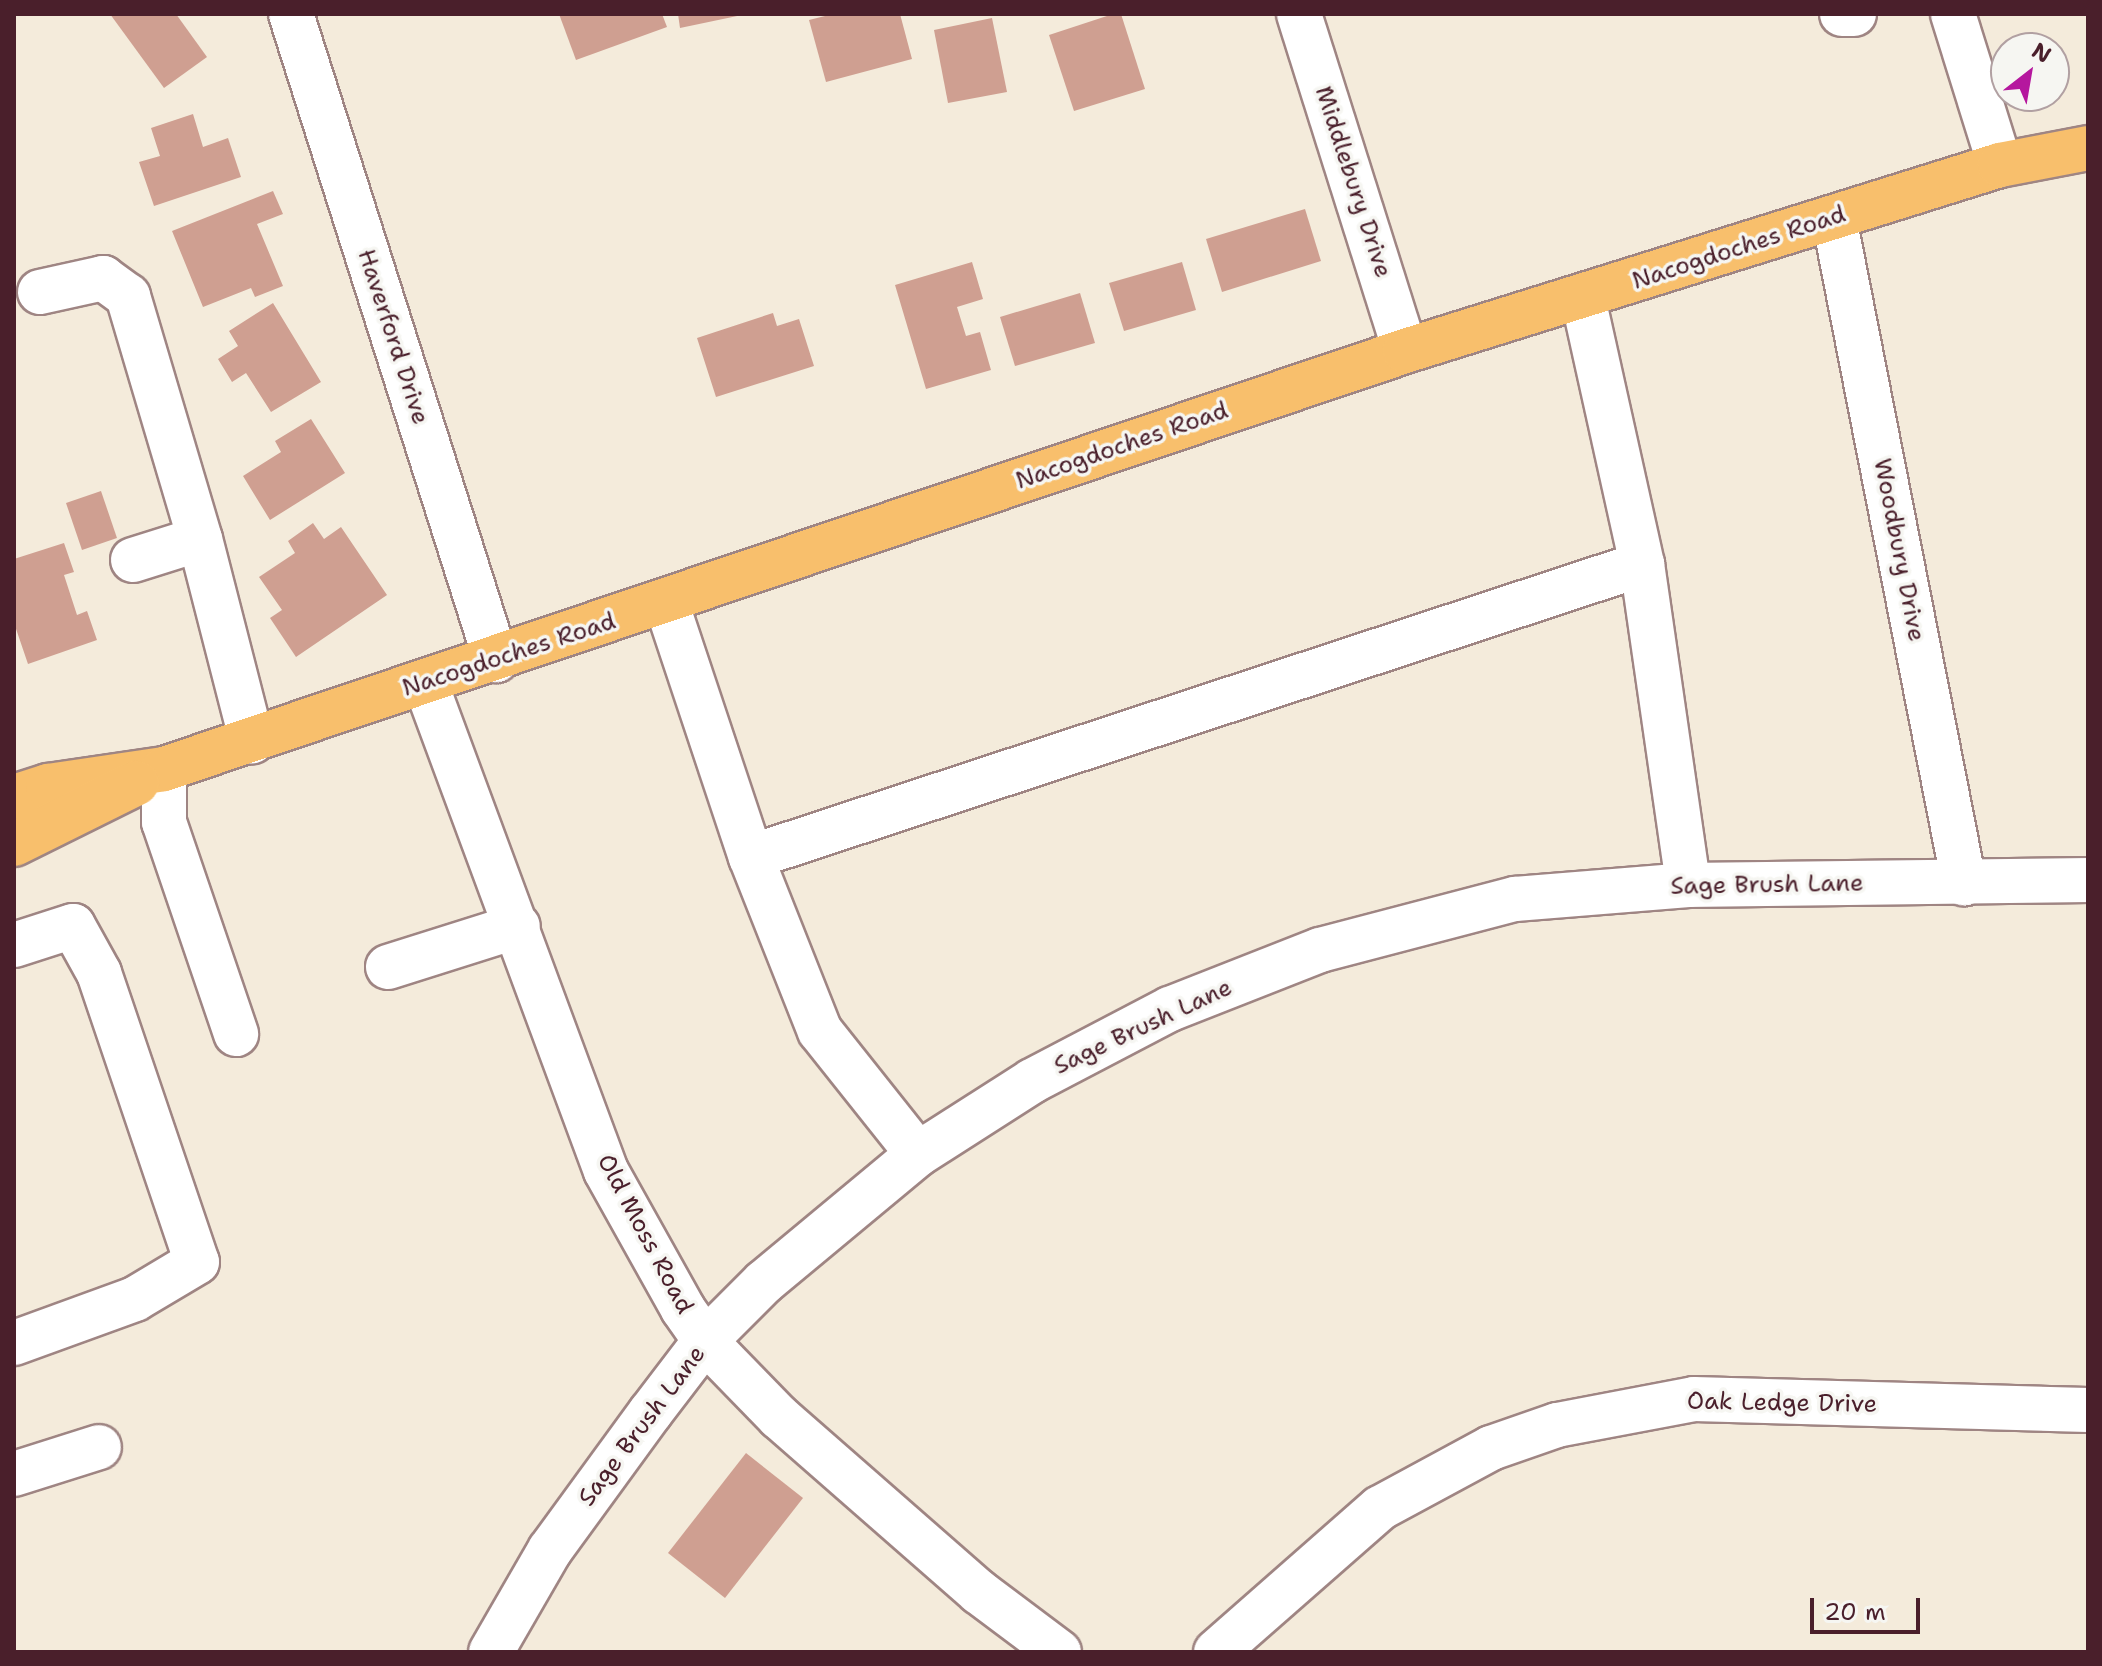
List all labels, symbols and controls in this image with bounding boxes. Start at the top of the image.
north arrow [1990,32,2070,112]
text: N [2027,36,2057,70]
street label: Middlebury Drive [1308,83,1398,281]
street label: Nacogdoches Road [1629,200,1849,296]
street label: Haverford Drive [351,246,435,428]
street label: Nacogdoches Road [1012,396,1232,496]
street label: Woodbury Drive [1867,456,1931,644]
street label: Nacogdoches Road [399,607,619,703]
street label: Sage Brush Lane [1670,869,1864,901]
street label: Sage Brush Lane [1049,973,1237,1081]
street label: Old Moss Road [591,1149,699,1319]
street label: Sage Brush Lane [572,1340,712,1512]
street label: Oak Ledge Drive [1687,1387,1877,1419]
scale bar [1814,1582,1924,1632]
text: 20 m [1824,1596,1886,1628]

